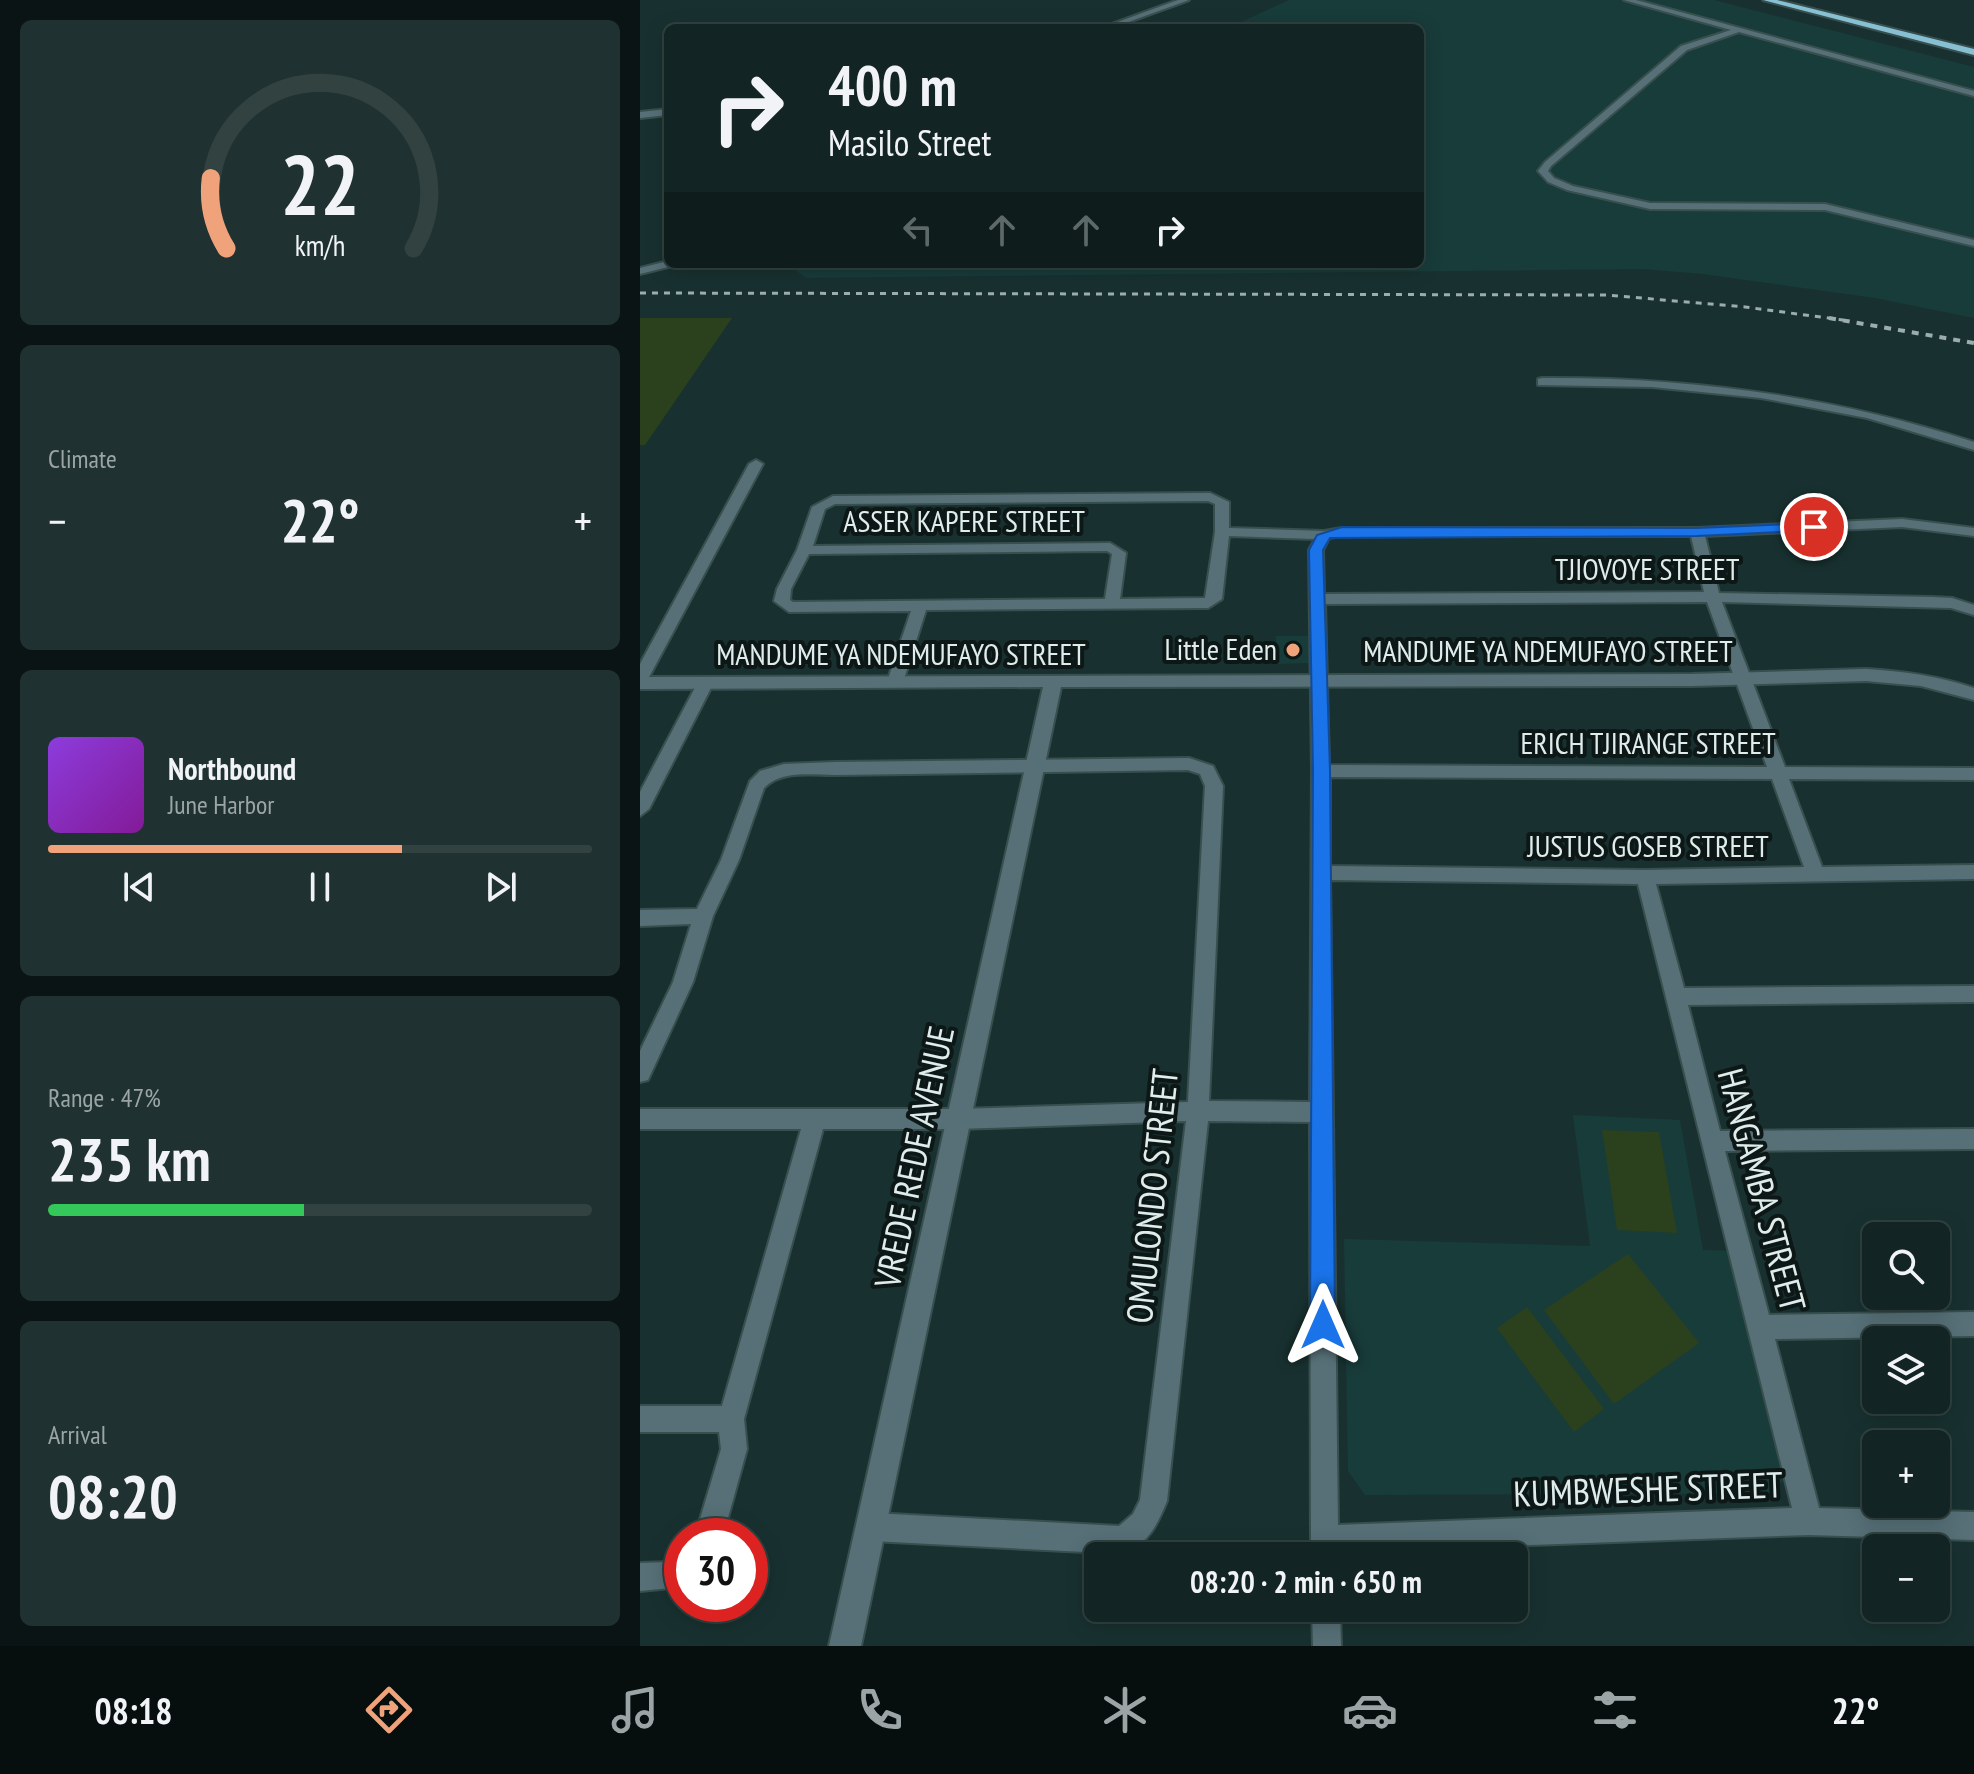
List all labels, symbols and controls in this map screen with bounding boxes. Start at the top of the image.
text: 400 m [828,49,957,121]
icon: right [696,56,800,160]
text: Masilo Street [828,119,991,166]
text: 22 [280,129,360,237]
icon: left [896,208,940,252]
icon: ahead [980,208,1024,252]
icon: ahead [1064,208,1108,252]
icon: right [1148,208,1192,252]
text: km/h [295,227,345,264]
text: Climate [48,442,117,475]
text: 22° [280,481,360,559]
text: − [48,492,66,549]
text: + [574,492,592,549]
pin [1780,493,1848,561]
street label: ASSER KAPERE STREET [843,501,1085,540]
icon: arrive [1792,505,1836,549]
street label: TJIOVOYE STREET [1555,549,1739,588]
place label: Little Eden [1164,629,1277,668]
street label: MANDUME YA NDEMUFAYO STREET [1363,631,1733,670]
street label: MANDUME YA NDEMUFAYO STREET [716,634,1086,673]
marker: Little Eden [1284,641,1302,659]
street label: ERICH TJIRANGE STREET [1520,723,1776,762]
text: Northbound [168,749,296,788]
text: June Harbor [168,788,274,821]
street label: JUSTUS GOSEB STREET [1526,826,1769,865]
icon: previous [117,865,161,909]
icon: pause [298,865,342,909]
icon: next [479,865,523,909]
street label: VREDE REDE AVENUE [863,1022,964,1293]
street label: HANGAMBA STREET [1707,1063,1817,1316]
street label: OMULONDO STREET [1115,1066,1188,1325]
text: Range · 47% [48,1081,161,1114]
text: 235 km [48,1120,211,1198]
map controls [1862,1222,1950,1622]
button: search [1862,1222,1950,1310]
position arrow [1281,1283,1365,1367]
button: layers [1862,1326,1950,1414]
text: Arrival [48,1418,107,1451]
button: + [1862,1430,1950,1518]
text: 08:20 [48,1457,178,1535]
street label: KUMBWESHE STREET [1512,1460,1784,1517]
speed limit sign: 30 [664,1518,768,1622]
button: − [1862,1534,1950,1622]
text: 08:20 · 2 min · 650 m [1190,1562,1422,1601]
icon: directions [361,1682,417,1738]
icon: music [607,1682,663,1738]
icon: phone [852,1682,908,1738]
icon: climate [1097,1682,1153,1738]
icon: car [1342,1682,1398,1738]
icon: filters [1587,1682,1643,1738]
text: 08:18 [95,1687,172,1734]
text: 22° [1832,1687,1879,1734]

